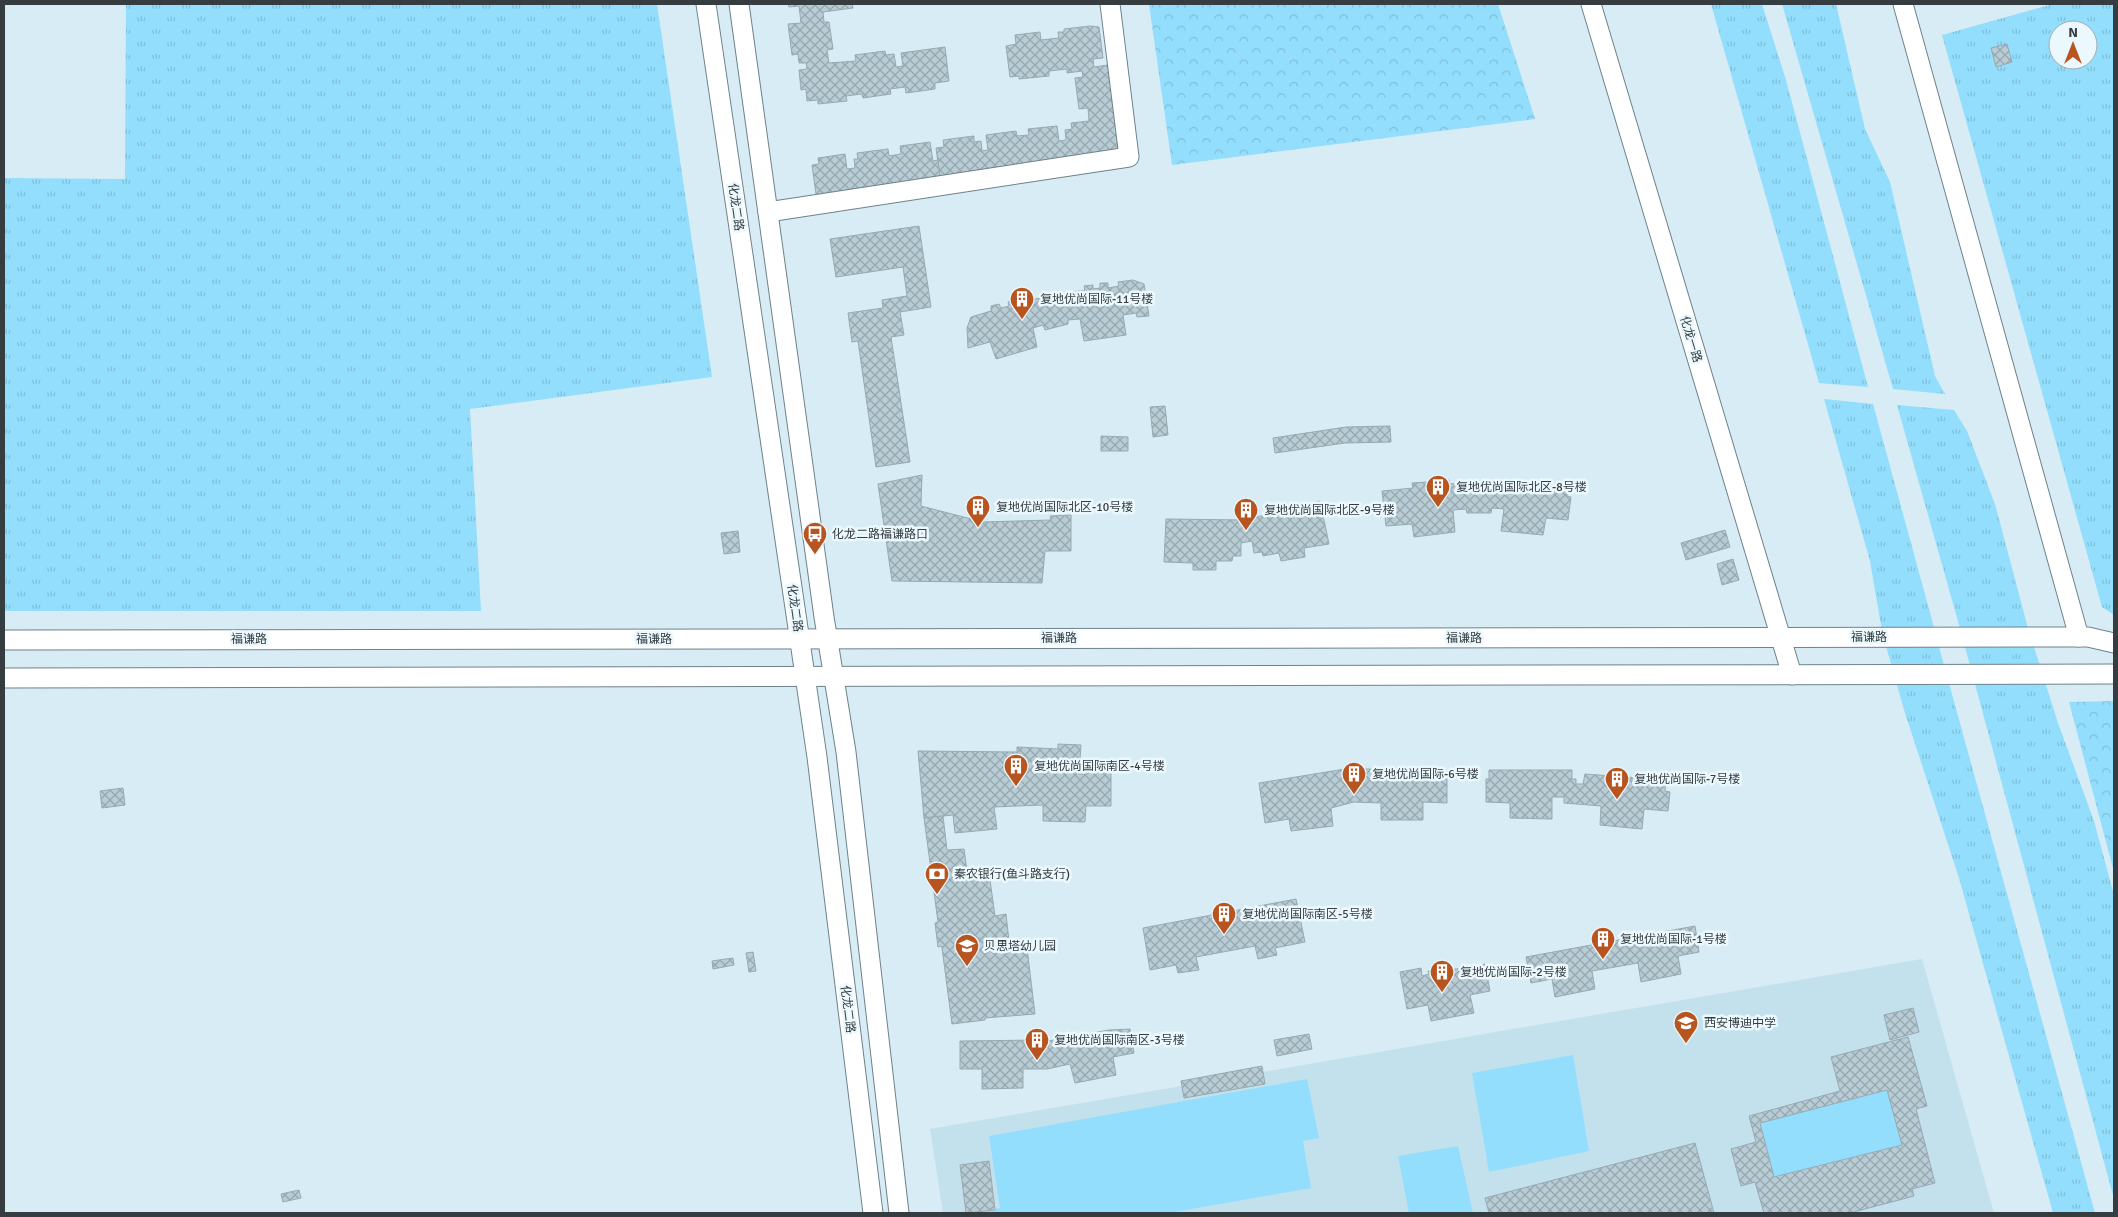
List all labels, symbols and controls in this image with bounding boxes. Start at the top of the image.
north arrow [2048,20,2098,70]
text: N [2068,24,2078,41]
street label: 化龙二路 [725,182,746,232]
building icon: 复地优尚国际-11号楼 [1009,286,1035,320]
place label: 复地优尚国际-11号楼 [1040,292,1153,307]
street label: 化龙一路 [1676,314,1705,364]
building icon: 复地优尚国际北区-8号楼 [1425,474,1451,508]
place label: 复地优尚国际北区-8号楼 [1456,480,1587,495]
building icon: 复地优尚国际北区-10号楼 [965,494,991,528]
building icon: 复地优尚国际北区-9号楼 [1233,497,1259,531]
place label: 复地优尚国际北区-10号楼 [996,500,1133,515]
place label: 复地优尚国际北区-9号楼 [1264,503,1395,518]
bus stop icon: 化龙二路福谦路口 [802,521,828,555]
place label: 化龙二路福谦路口 [832,527,928,542]
street label: 化龙二路 [784,583,805,633]
street label: 福谦路 [1851,630,1887,645]
street label: 福谦路 [1041,631,1077,646]
street label: 福谦路 [1446,631,1482,646]
street label: 福谦路 [231,632,267,647]
street label: 福谦路 [636,632,672,647]
building icon: 复地优尚国际南区-4号楼 [1003,753,1029,787]
place label: 复地优尚国际南区-4号楼 [1034,759,1165,774]
building icon: 复地优尚国际-6号楼 [1341,761,1367,795]
building icon: 复地优尚国际-7号楼 [1604,766,1630,800]
place label: 复地优尚国际-6号楼 [1372,767,1479,782]
place label: 复地优尚国际-7号楼 [1634,772,1740,787]
bank icon: 秦农银行(鱼斗路支行) [924,861,950,895]
place label: 秦农银行(鱼斗路支行) [954,867,1070,882]
building icon: 复地优尚国际南区-5号楼 [1211,901,1237,935]
place label: 复地优尚国际南区-5号楼 [1242,907,1373,922]
building icon: 复地优尚国际-1号楼 [1590,926,1616,960]
place label: 复地优尚国际-1号楼 [1620,932,1727,947]
school or university icon: 贝思塔幼儿园 [954,933,980,967]
place label: 贝思塔幼儿园 [984,939,1056,954]
building icon: 复地优尚国际-2号楼 [1429,959,1455,993]
place label: 复地优尚国际-2号楼 [1460,965,1567,980]
street label: 化龙二路 [837,984,858,1034]
school or university icon: 西安博迪中学 [1673,1010,1699,1044]
place label: 西安博迪中学 [1704,1016,1776,1031]
building icon: 复地优尚国际南区-3号楼 [1024,1027,1050,1061]
place label: 复地优尚国际南区-3号楼 [1054,1033,1185,1048]

